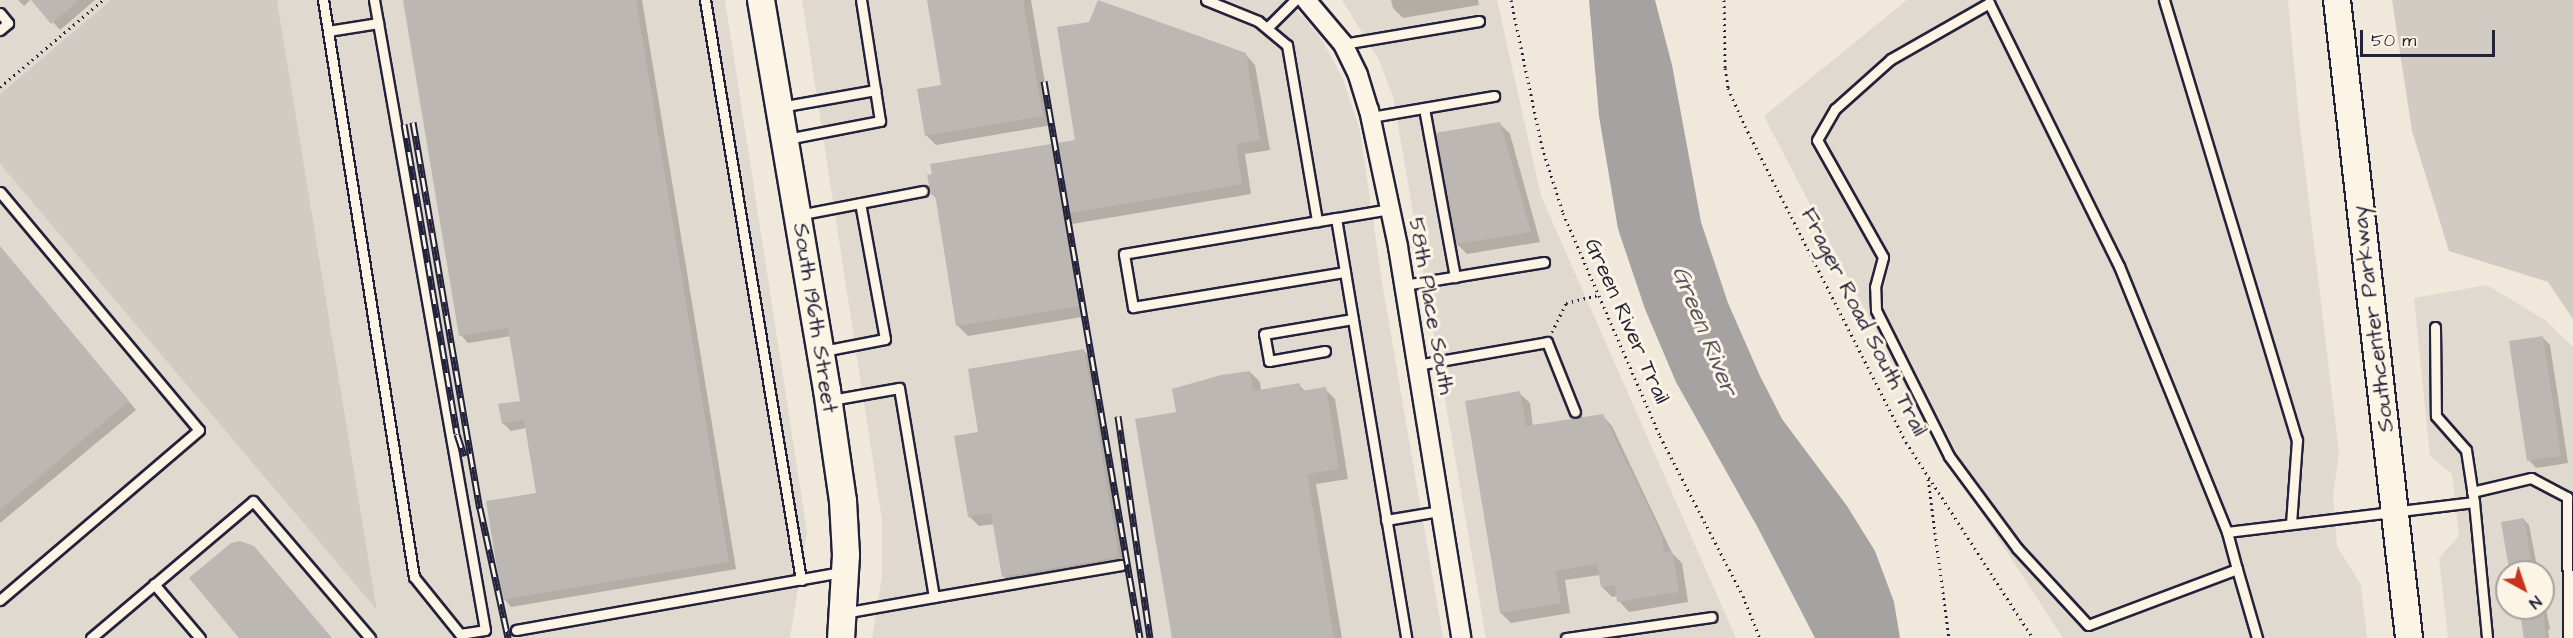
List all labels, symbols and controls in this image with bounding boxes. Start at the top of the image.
scale bar [2363,18,2498,56]
text: 50 m [2371,28,2416,53]
street label: Frager Road South Trail [1795,204,1933,440]
street label: Southcenter Parkway [2346,204,2400,434]
street label: 58th Place South [1402,215,1460,397]
street label: South 196th Street [787,221,843,415]
street label: Green River Trail [1579,234,1675,408]
water label: Green River [1665,262,1743,400]
north arrow [2495,560,2555,620]
text: N [2524,591,2546,614]

